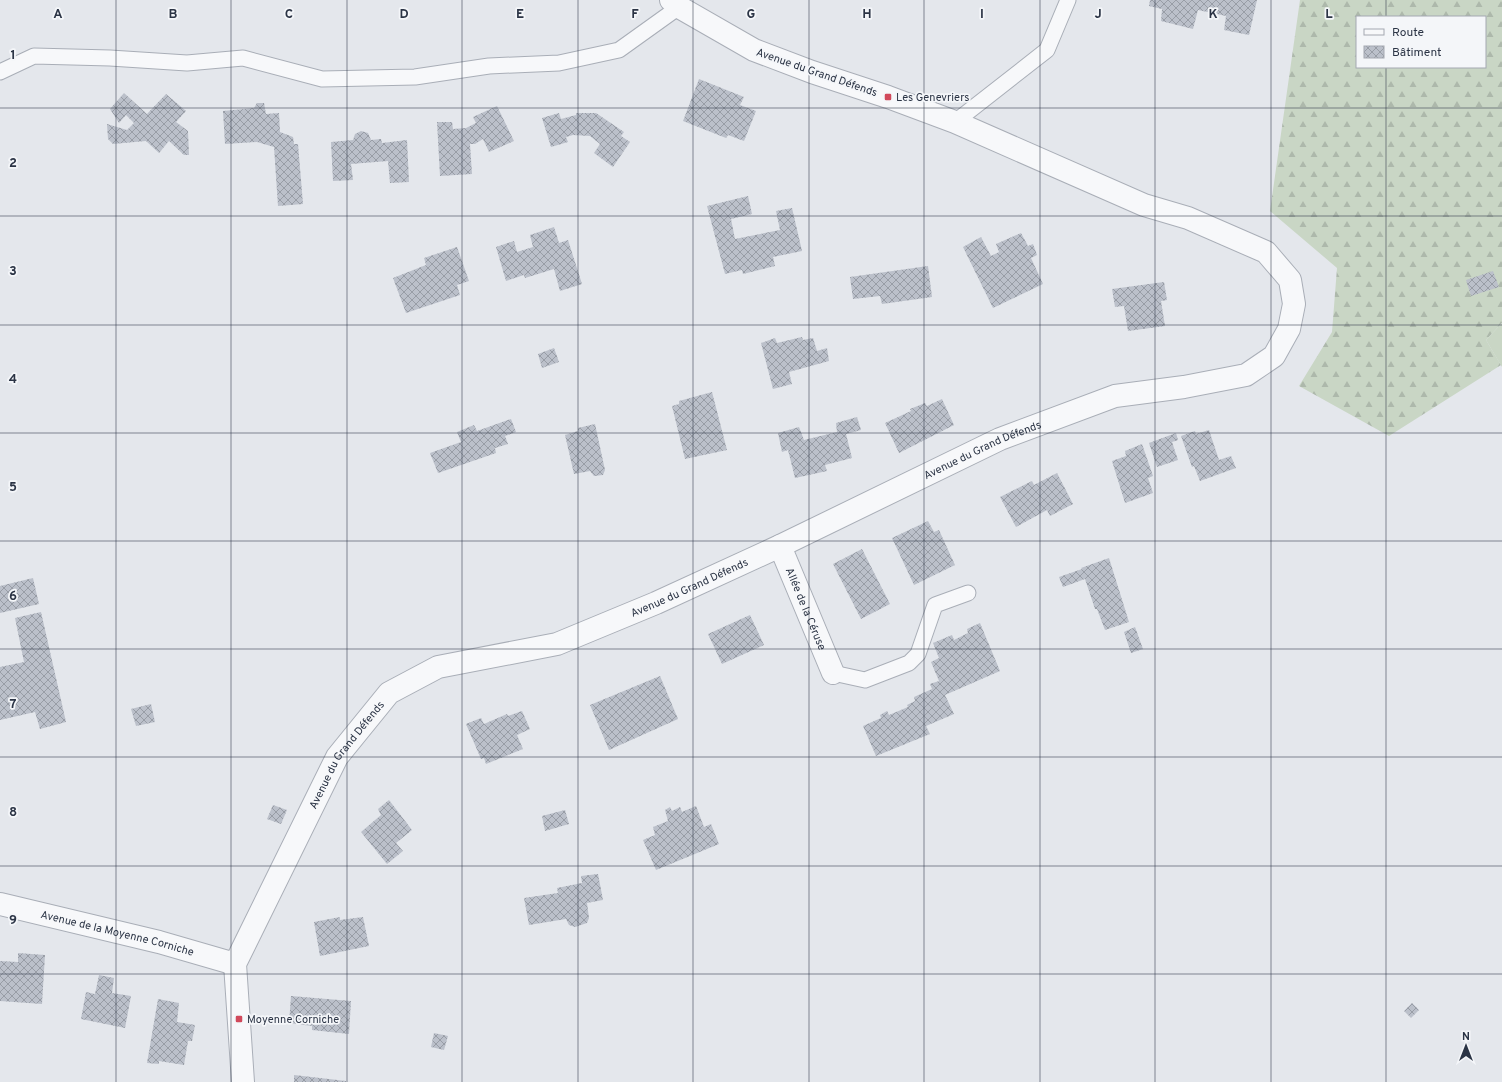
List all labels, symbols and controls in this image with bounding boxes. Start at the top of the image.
text: A [53,7,63,23]
text: B [169,7,178,23]
text: C [285,7,293,23]
text: D [399,7,409,23]
text: E [516,7,524,23]
text: F [631,7,639,23]
text: G [747,7,756,23]
text: H [862,7,872,23]
text: I [980,7,984,23]
text: J [1094,7,1102,23]
text: K [1208,7,1218,23]
text: L [1325,7,1333,23]
legend [1356,16,1486,68]
text: Route [1392,25,1424,41]
text: Bâtiment [1392,45,1442,61]
street label: Avenue du Grand Défends [754,46,879,100]
text: 1 [10,48,16,64]
place label: Les Genevriers [896,91,969,105]
marker: Les Genevriers [883,92,893,102]
text: 2 [9,156,17,172]
text: 3 [9,264,17,280]
text: 4 [9,372,17,388]
street label: Avenue du Grand Défends [922,418,1043,483]
text: 5 [9,480,17,496]
street label: Avenue du Grand Défends [629,556,751,621]
street label: Allée de la Céruse [782,566,829,653]
text: 6 [9,589,17,605]
text: 7 [10,697,17,713]
street label: Avenue du Grand Défends [307,698,388,812]
text: 8 [9,805,17,821]
street label: Avenue de la Moyenne Corniche [39,908,196,960]
text: 9 [9,913,17,929]
place label: Moyenne Corniche [247,1013,339,1027]
marker: Moyenne Corniche [234,1014,244,1024]
north arrow [1446,1026,1486,1066]
text: N [1462,1030,1470,1044]

